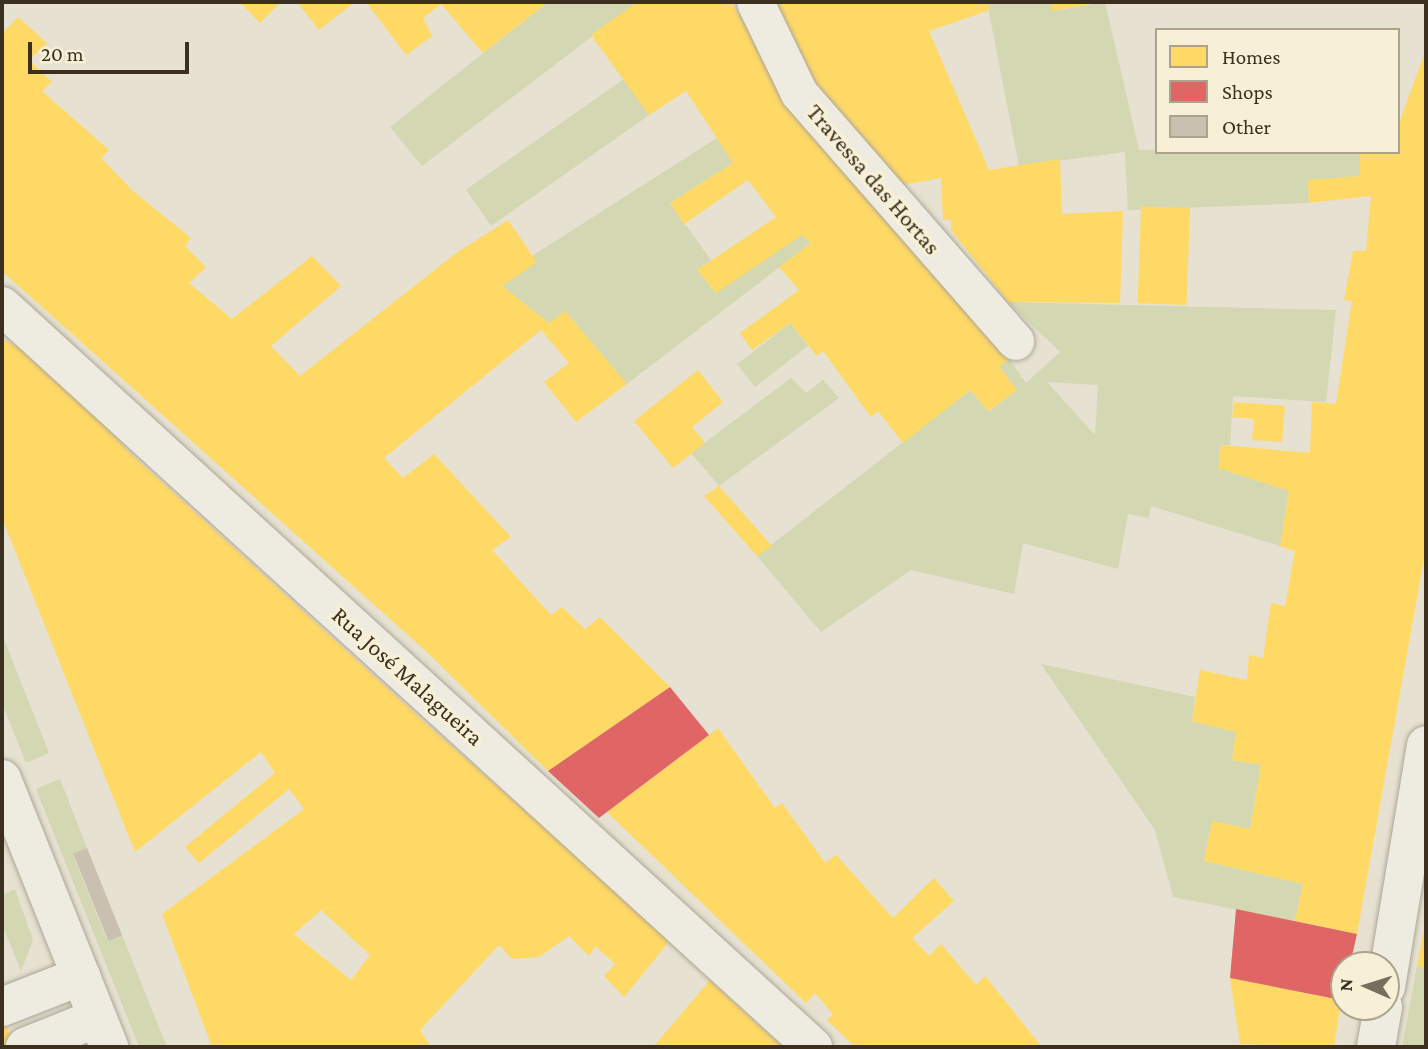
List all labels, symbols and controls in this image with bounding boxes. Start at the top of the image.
scale bar [32,28,192,72]
legend [1155,28,1400,154]
text: 20 m [41,42,84,66]
text: Homes [1222,45,1281,69]
text: Shops [1222,80,1273,104]
street label: Travessa das Hortas [801,98,947,260]
text: Other [1222,115,1271,139]
street label: Rua José Malagueira [326,601,490,751]
north arrow [1330,951,1400,1021]
text: N [1335,978,1356,992]

